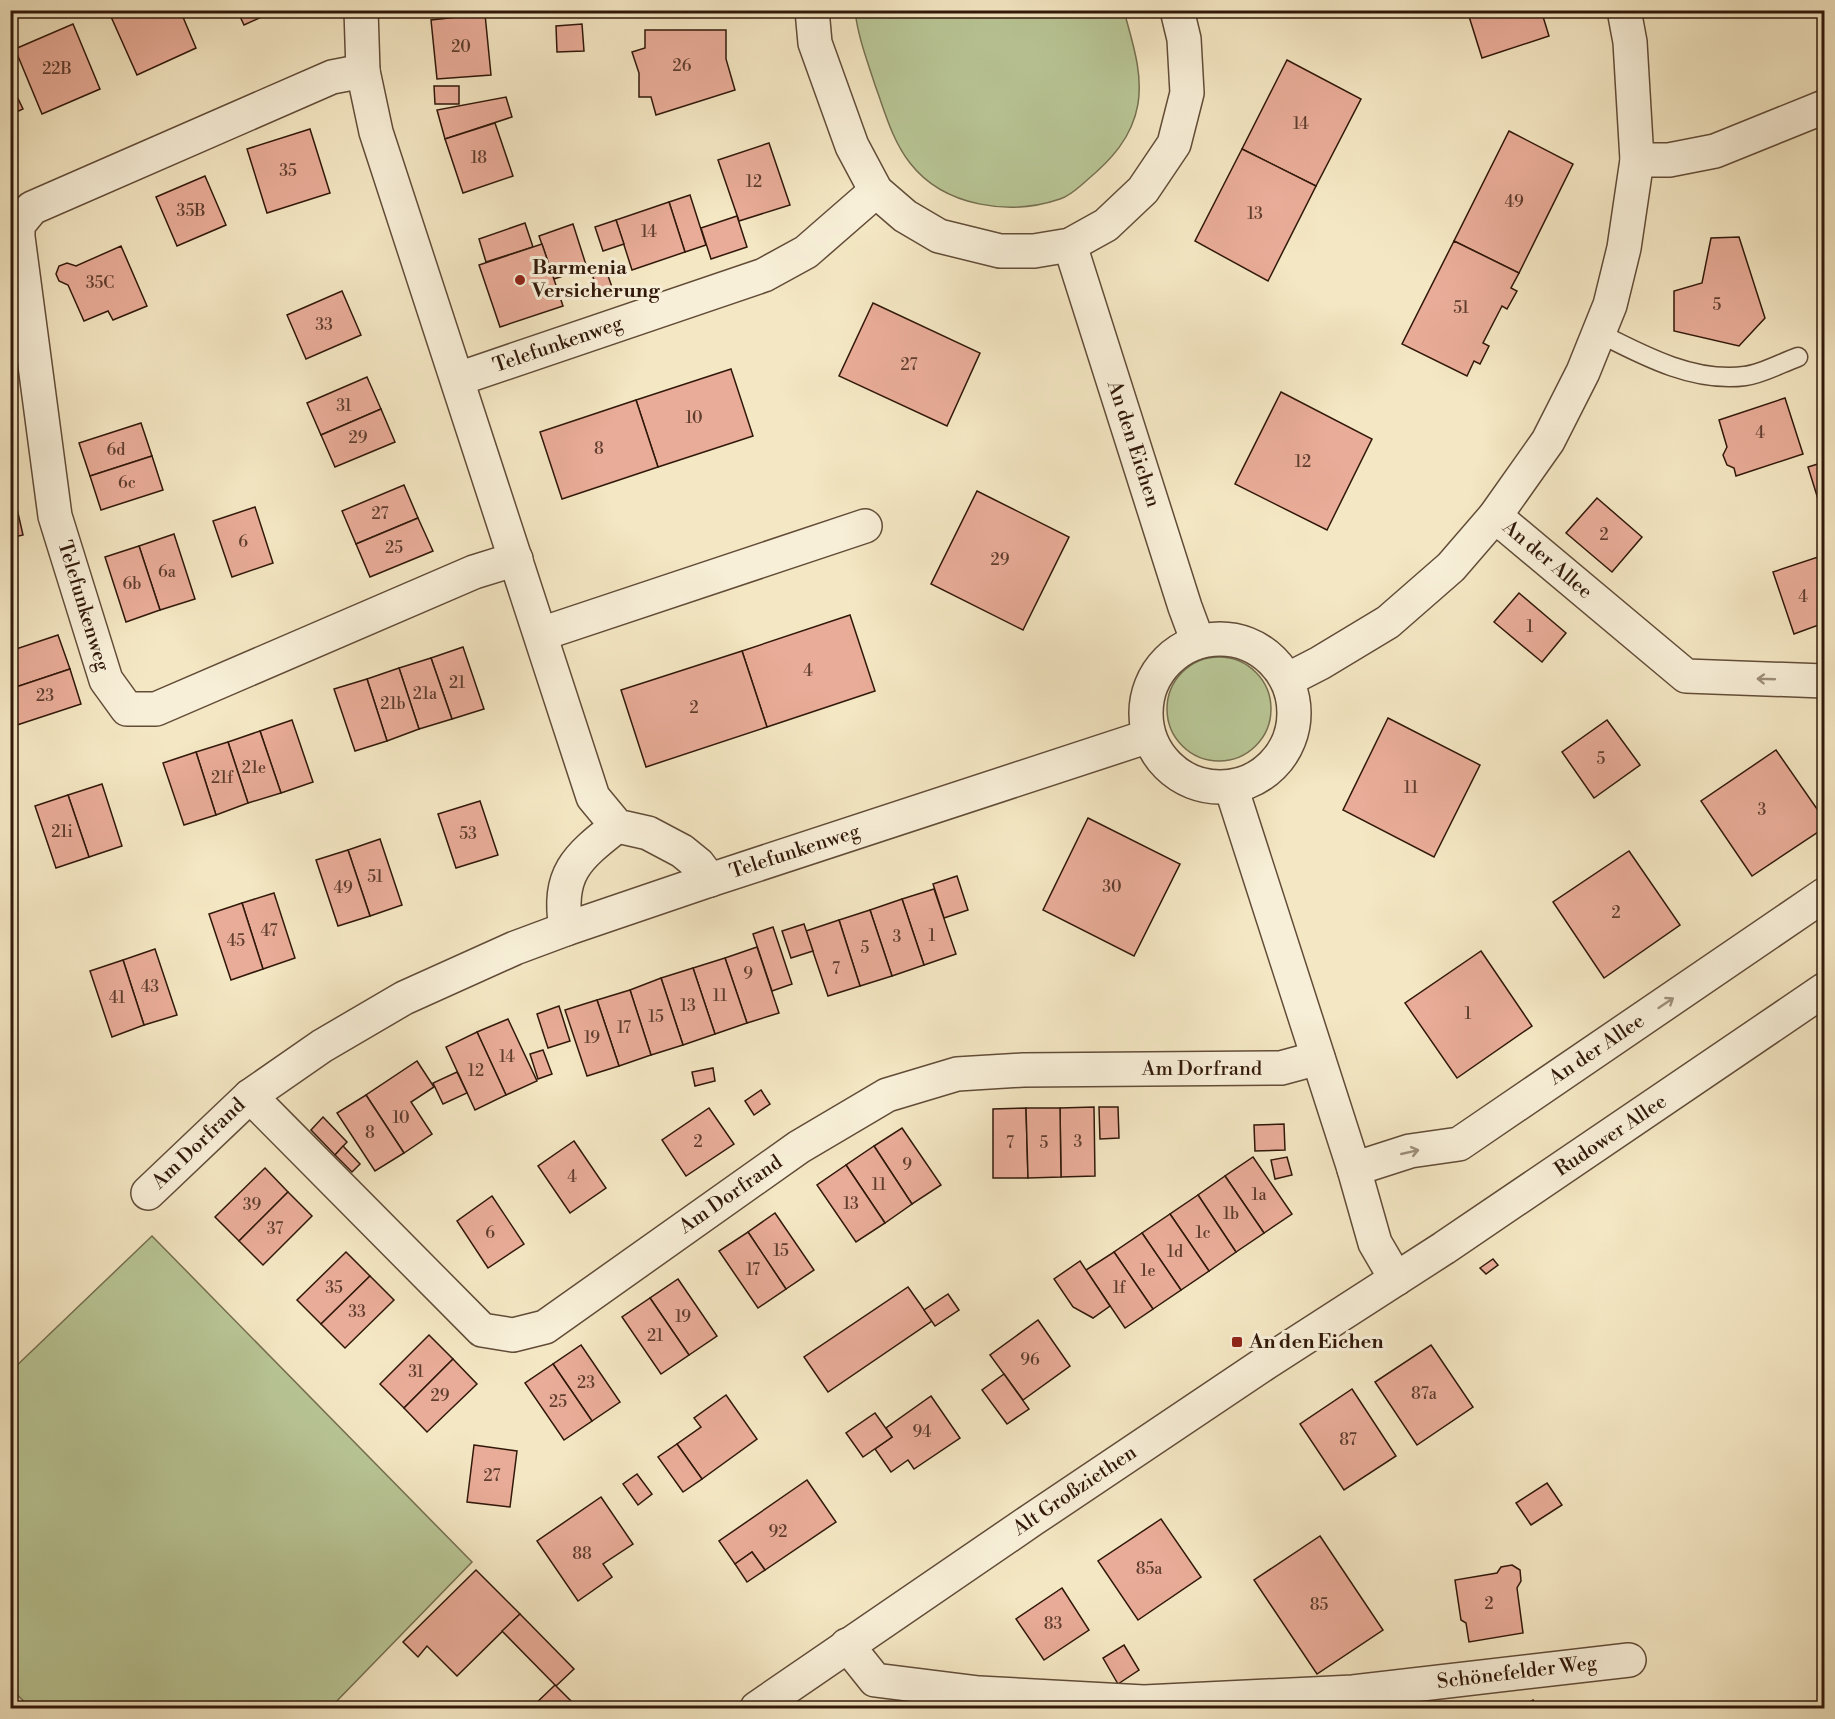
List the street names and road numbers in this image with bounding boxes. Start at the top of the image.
street label: Telefunkenweg [490,311,627,379]
street label: An den Eichen [1100,377,1165,510]
street label: An der Allee [1496,515,1597,605]
street label: Telefunkenweg [51,538,115,675]
street label: Telefunkenweg [727,819,864,885]
street label: An der Allee [1544,1009,1649,1092]
street label: Am Dorfrand [1141,1057,1263,1082]
street label: Rudower Allee [1550,1089,1672,1183]
street label: Am Dorfrand [146,1093,251,1196]
street label: Am Dorfrand [674,1150,788,1240]
street label: Alt Großziethen [1007,1440,1142,1542]
street label: Schönefelder Weg [1436,1651,1599,1695]

